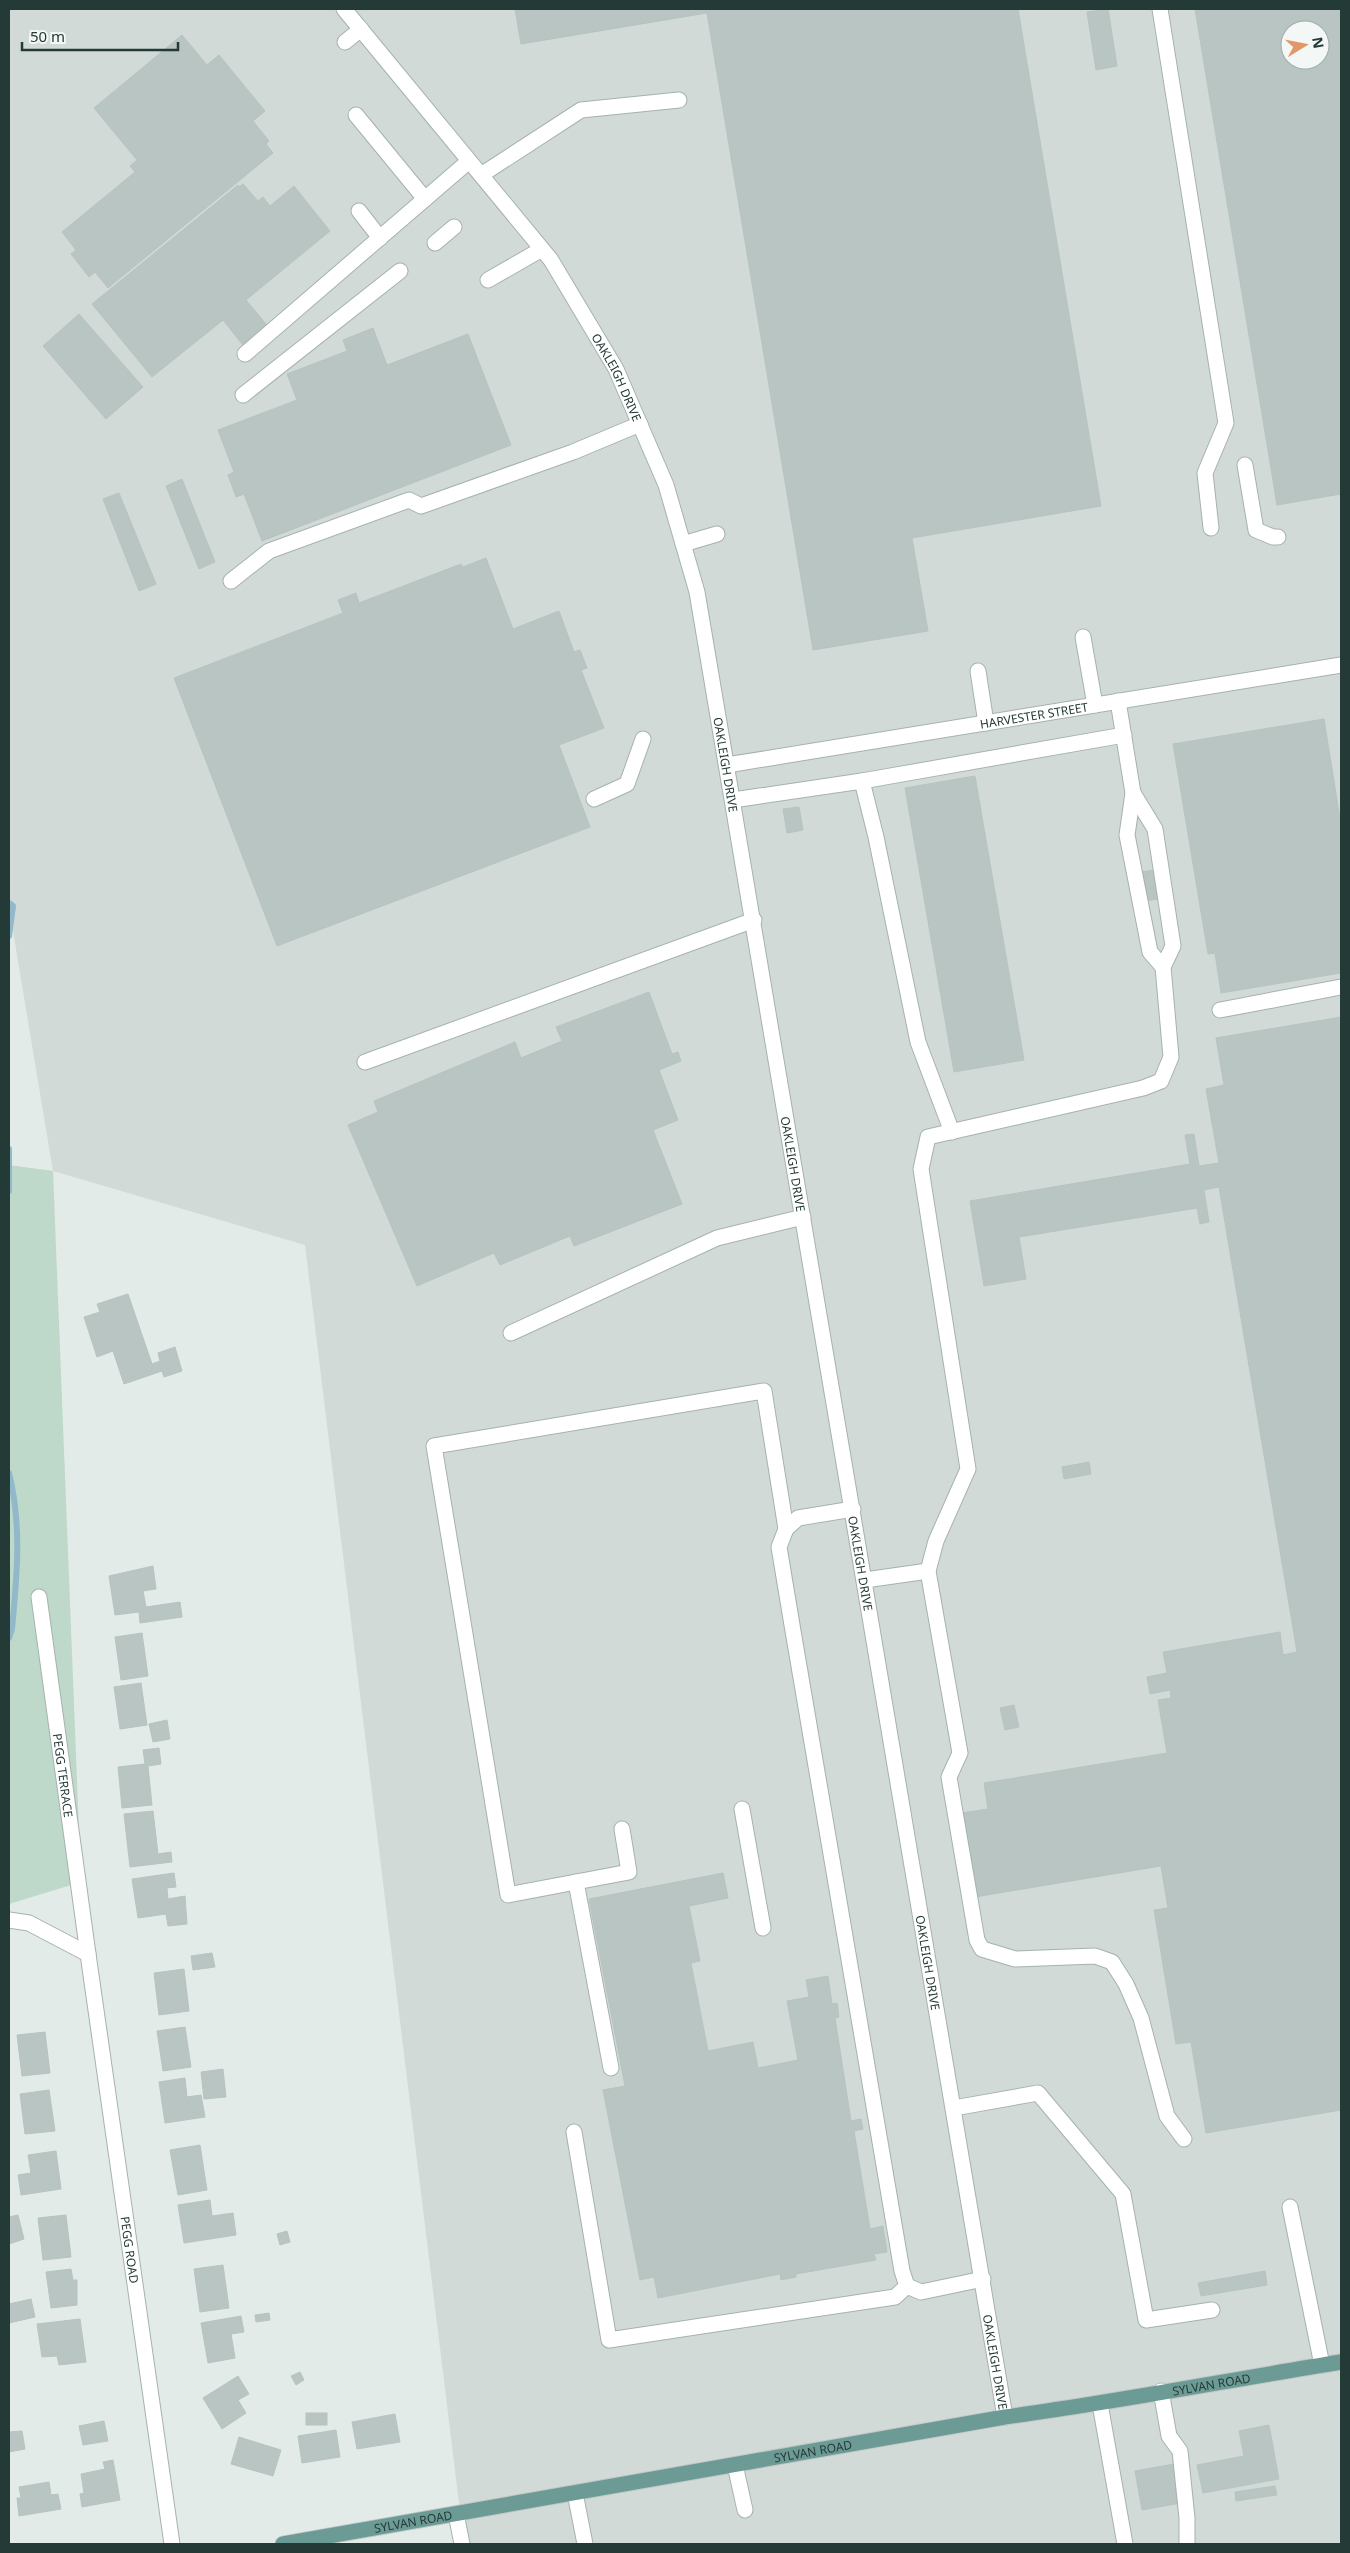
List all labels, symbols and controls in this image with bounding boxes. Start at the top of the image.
scale bar [22,20,179,52]
north arrow [1280,20,1330,70]
text: 50 m [30,26,65,46]
text: N [1308,35,1329,50]
street label: OAKLEIGH DRIVE [588,330,646,424]
street label: HARVESTER STREET [979,698,1090,732]
street label: OAKLEIGH DRIVE [710,716,743,813]
street label: OAKLEIGH DRIVE [777,1115,810,1213]
street label: OAKLEIGH DRIVE [845,1514,877,1612]
street label: PEGG TERRACE [49,1732,78,1818]
street label: OAKLEIGH DRIVE [912,1914,945,2012]
street label: PEGG ROAD [117,2215,143,2285]
street label: OAKLEIGH DRIVE [979,2313,1012,2411]
street label: SYLVAN ROAD [1171,2369,1252,2399]
street label: SYLVAN ROAD [772,2436,854,2466]
street label: SYLVAN ROAD [373,2506,454,2536]

